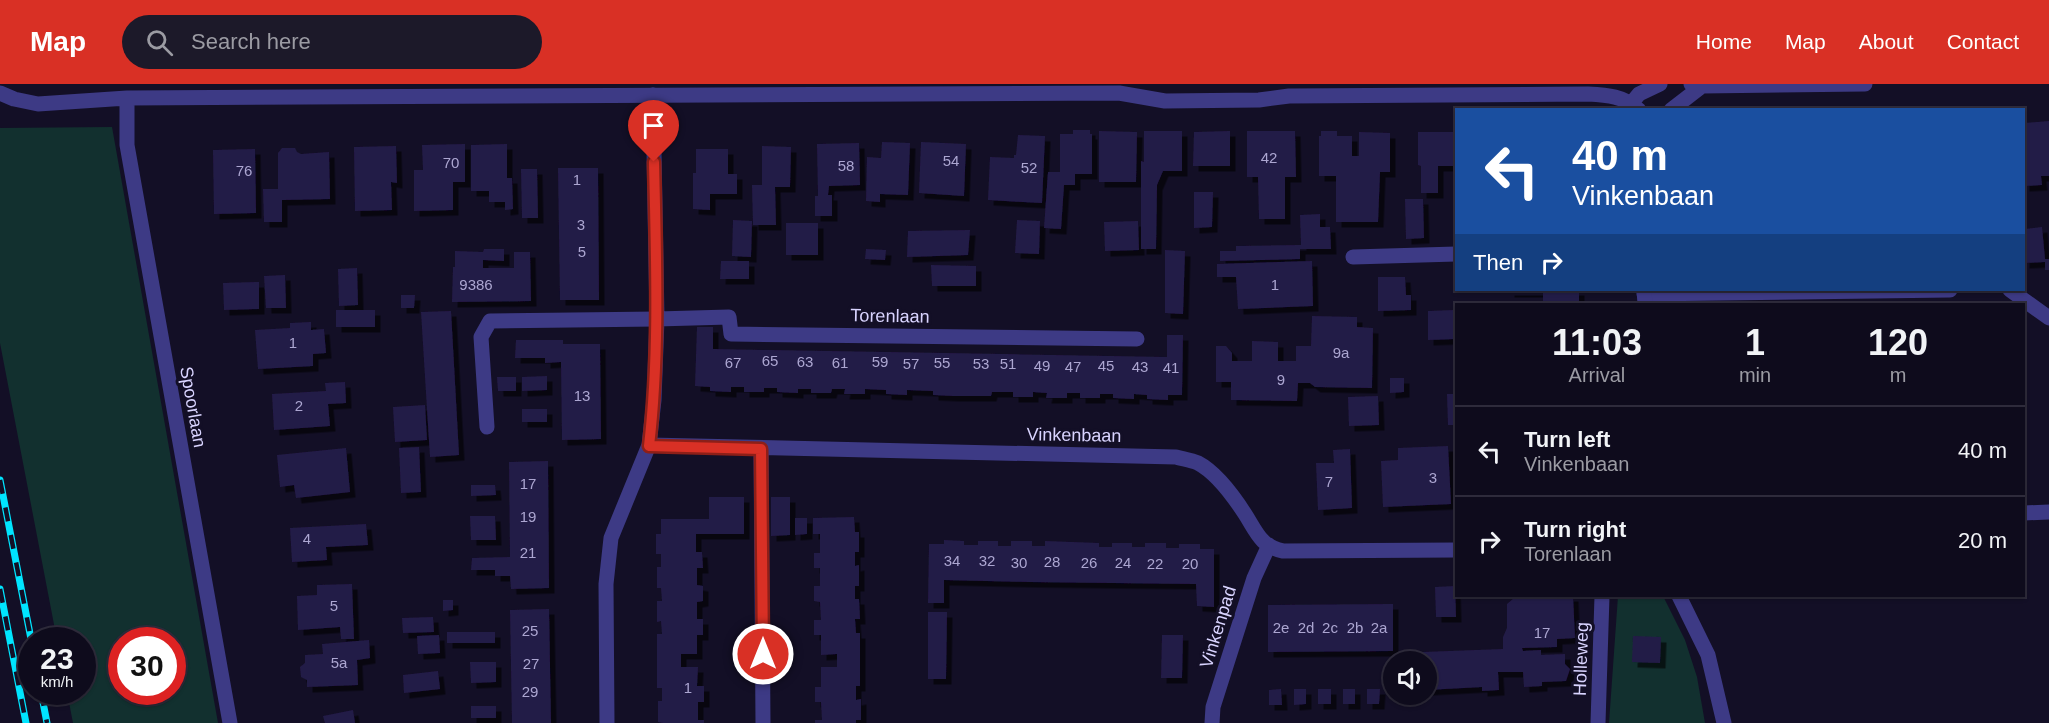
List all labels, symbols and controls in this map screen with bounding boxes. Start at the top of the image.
search box [122,15,542,69]
text: Map [30,26,86,57]
icon: search [143,26,176,59]
text: Search here [191,29,311,54]
text: Home [1696,30,1752,53]
text: Map [1785,30,1826,53]
text: About [1859,30,1914,53]
text: Contact [1947,30,2019,53]
pin [628,100,679,162]
icon: arrive [637,109,670,142]
icon: left [1473,132,1551,210]
text: 40 m [1572,132,1668,179]
house number: 42 [1261,149,1277,166]
house number: 54 [943,152,959,169]
house number: 70 [443,154,459,171]
house number: 58 [838,157,854,174]
house number: 52 [1021,159,1037,176]
house number: 76 [236,162,252,179]
house number: 1 [573,171,581,188]
text: Vinkenbaan [1572,181,1714,211]
house number: 3 [577,216,585,233]
house number: 5 [578,243,586,260]
icon: right [1535,246,1568,279]
text: Then [1473,250,1523,275]
house number: 9386 [459,276,493,293]
house number: 1 [1271,276,1279,293]
street label: Torenlaan [850,305,930,327]
text: 11:03 [1552,322,1642,363]
text: 1 [1745,322,1765,363]
text: 120 [1868,322,1928,363]
house number: 1 [289,334,297,351]
house number: 9a [1333,344,1350,361]
house number: 65 [762,352,778,369]
house number: 63 [797,353,813,370]
house number: 59 [872,353,888,370]
house number: 67 [725,354,741,371]
house number: 61 [832,354,848,371]
house number: 55 [934,354,950,371]
house number: 57 [903,355,919,372]
house number: 53 [973,355,989,372]
house number: 51 [1000,355,1016,372]
house number: 49 [1034,357,1050,374]
house number: 45 [1098,357,1114,374]
house number: 47 [1065,358,1081,375]
house number: 43 [1132,358,1148,375]
house number: 41 [1163,359,1179,376]
text: Arrival [1569,364,1625,386]
text: min [1739,364,1771,386]
text: m [1890,364,1906,386]
street label: Spoorlaan [176,365,210,449]
house number: 9 [1277,371,1285,388]
house number: 13 [574,387,590,404]
house number: 2 [295,397,303,414]
street label: Vinkenbaan [1026,424,1122,446]
text: Turn left [1524,427,1610,452]
icon: left [1473,435,1506,468]
text: 40 m [1958,438,2007,463]
text: Vinkenbaan [1524,453,1629,475]
house number: 3 [1429,469,1437,486]
house number: 7 [1325,473,1333,490]
house number: 17 [520,475,536,492]
house number: 19 [520,508,536,525]
text: Turn right [1524,517,1626,542]
icon: right [1473,525,1506,558]
text: 20 m [1958,528,2007,553]
house number: 4 [303,530,311,547]
text: Torenlaan [1524,543,1612,565]
house number: 21 [520,544,536,561]
house number: 34 [944,552,960,569]
house number: 32 [979,552,995,569]
house number: 28 [1044,553,1060,570]
house number: 30 [1011,554,1027,571]
house number: 26 [1081,554,1097,571]
house number: 24 [1115,554,1131,571]
house number: 22 [1147,555,1163,572]
house number: 20 [1182,555,1198,572]
street label: Vinkenpad [1196,584,1240,670]
house number: 5 [330,597,338,614]
house number: 2e [1273,619,1289,636]
house number: 2d [1298,619,1314,636]
house number: 2c [1322,619,1338,636]
house number: 2b [1347,619,1363,636]
house number: 2a [1371,619,1388,636]
house number: 25 [522,622,538,639]
position arrow [731,622,795,686]
street label: Holleweg [1570,622,1592,696]
house number: 17 [1534,624,1550,641]
speed limit sign: 30 [108,627,186,705]
text: 23 [40,642,74,675]
map controls [1383,651,1437,705]
button: sound [1383,651,1437,705]
house number: 5a [331,654,348,671]
house number: 27 [523,655,539,672]
text: km/h [41,673,73,690]
house number: 1 [684,679,692,696]
house number: 29 [522,683,538,700]

